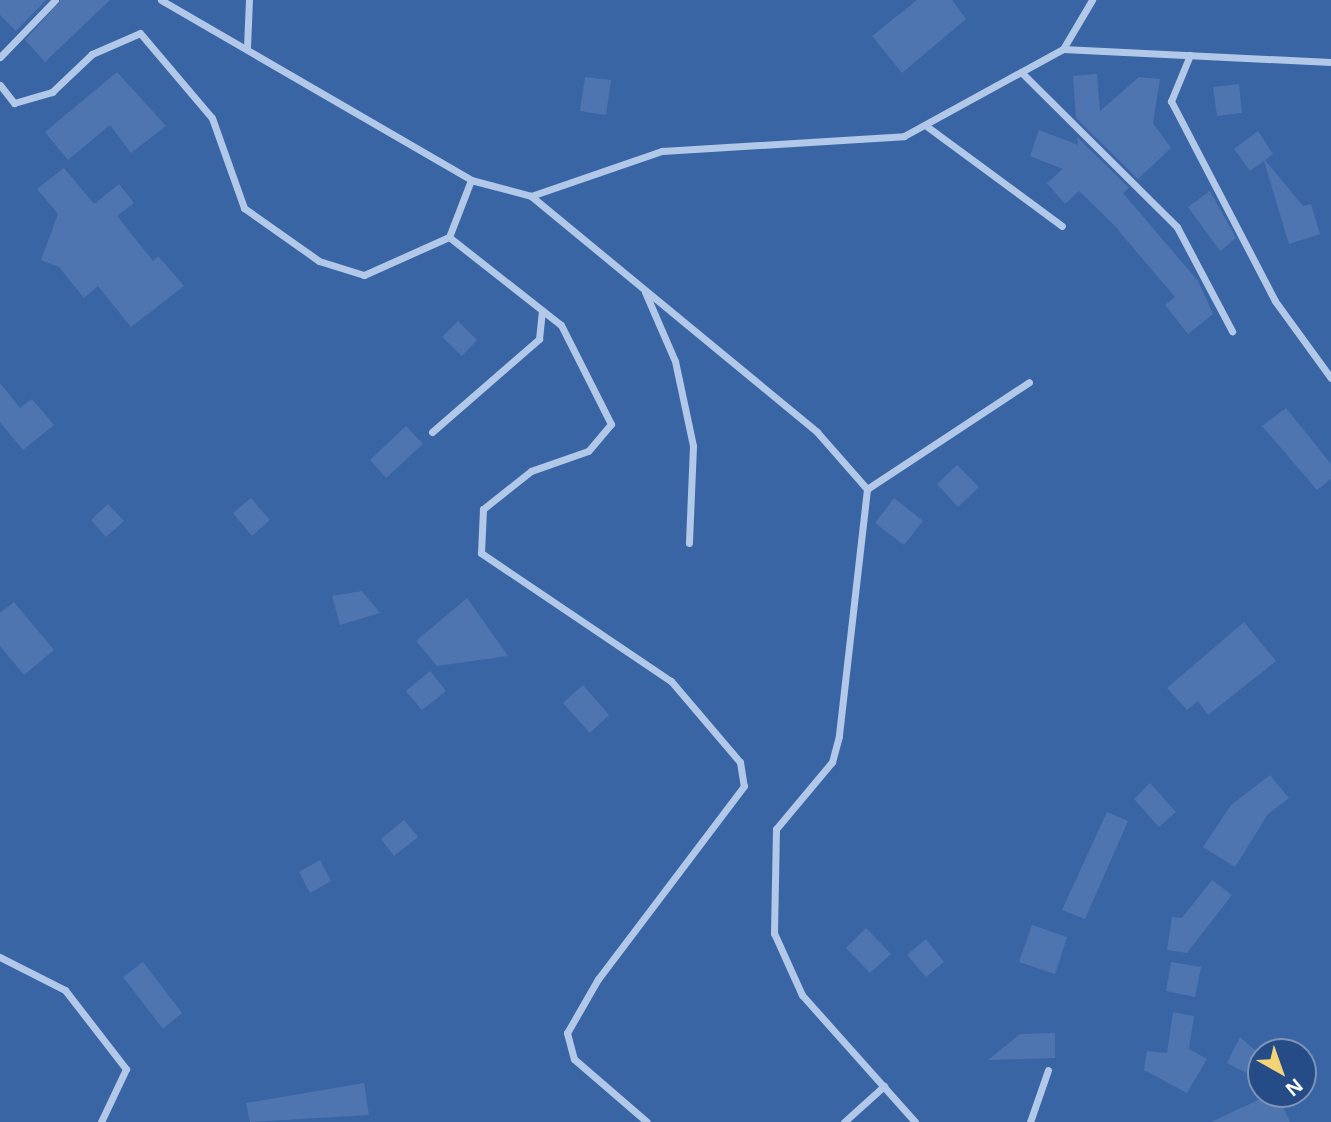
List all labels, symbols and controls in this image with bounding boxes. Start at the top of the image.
north arrow [1247,1038,1317,1108]
text: N [1280,1073,1308,1102]

